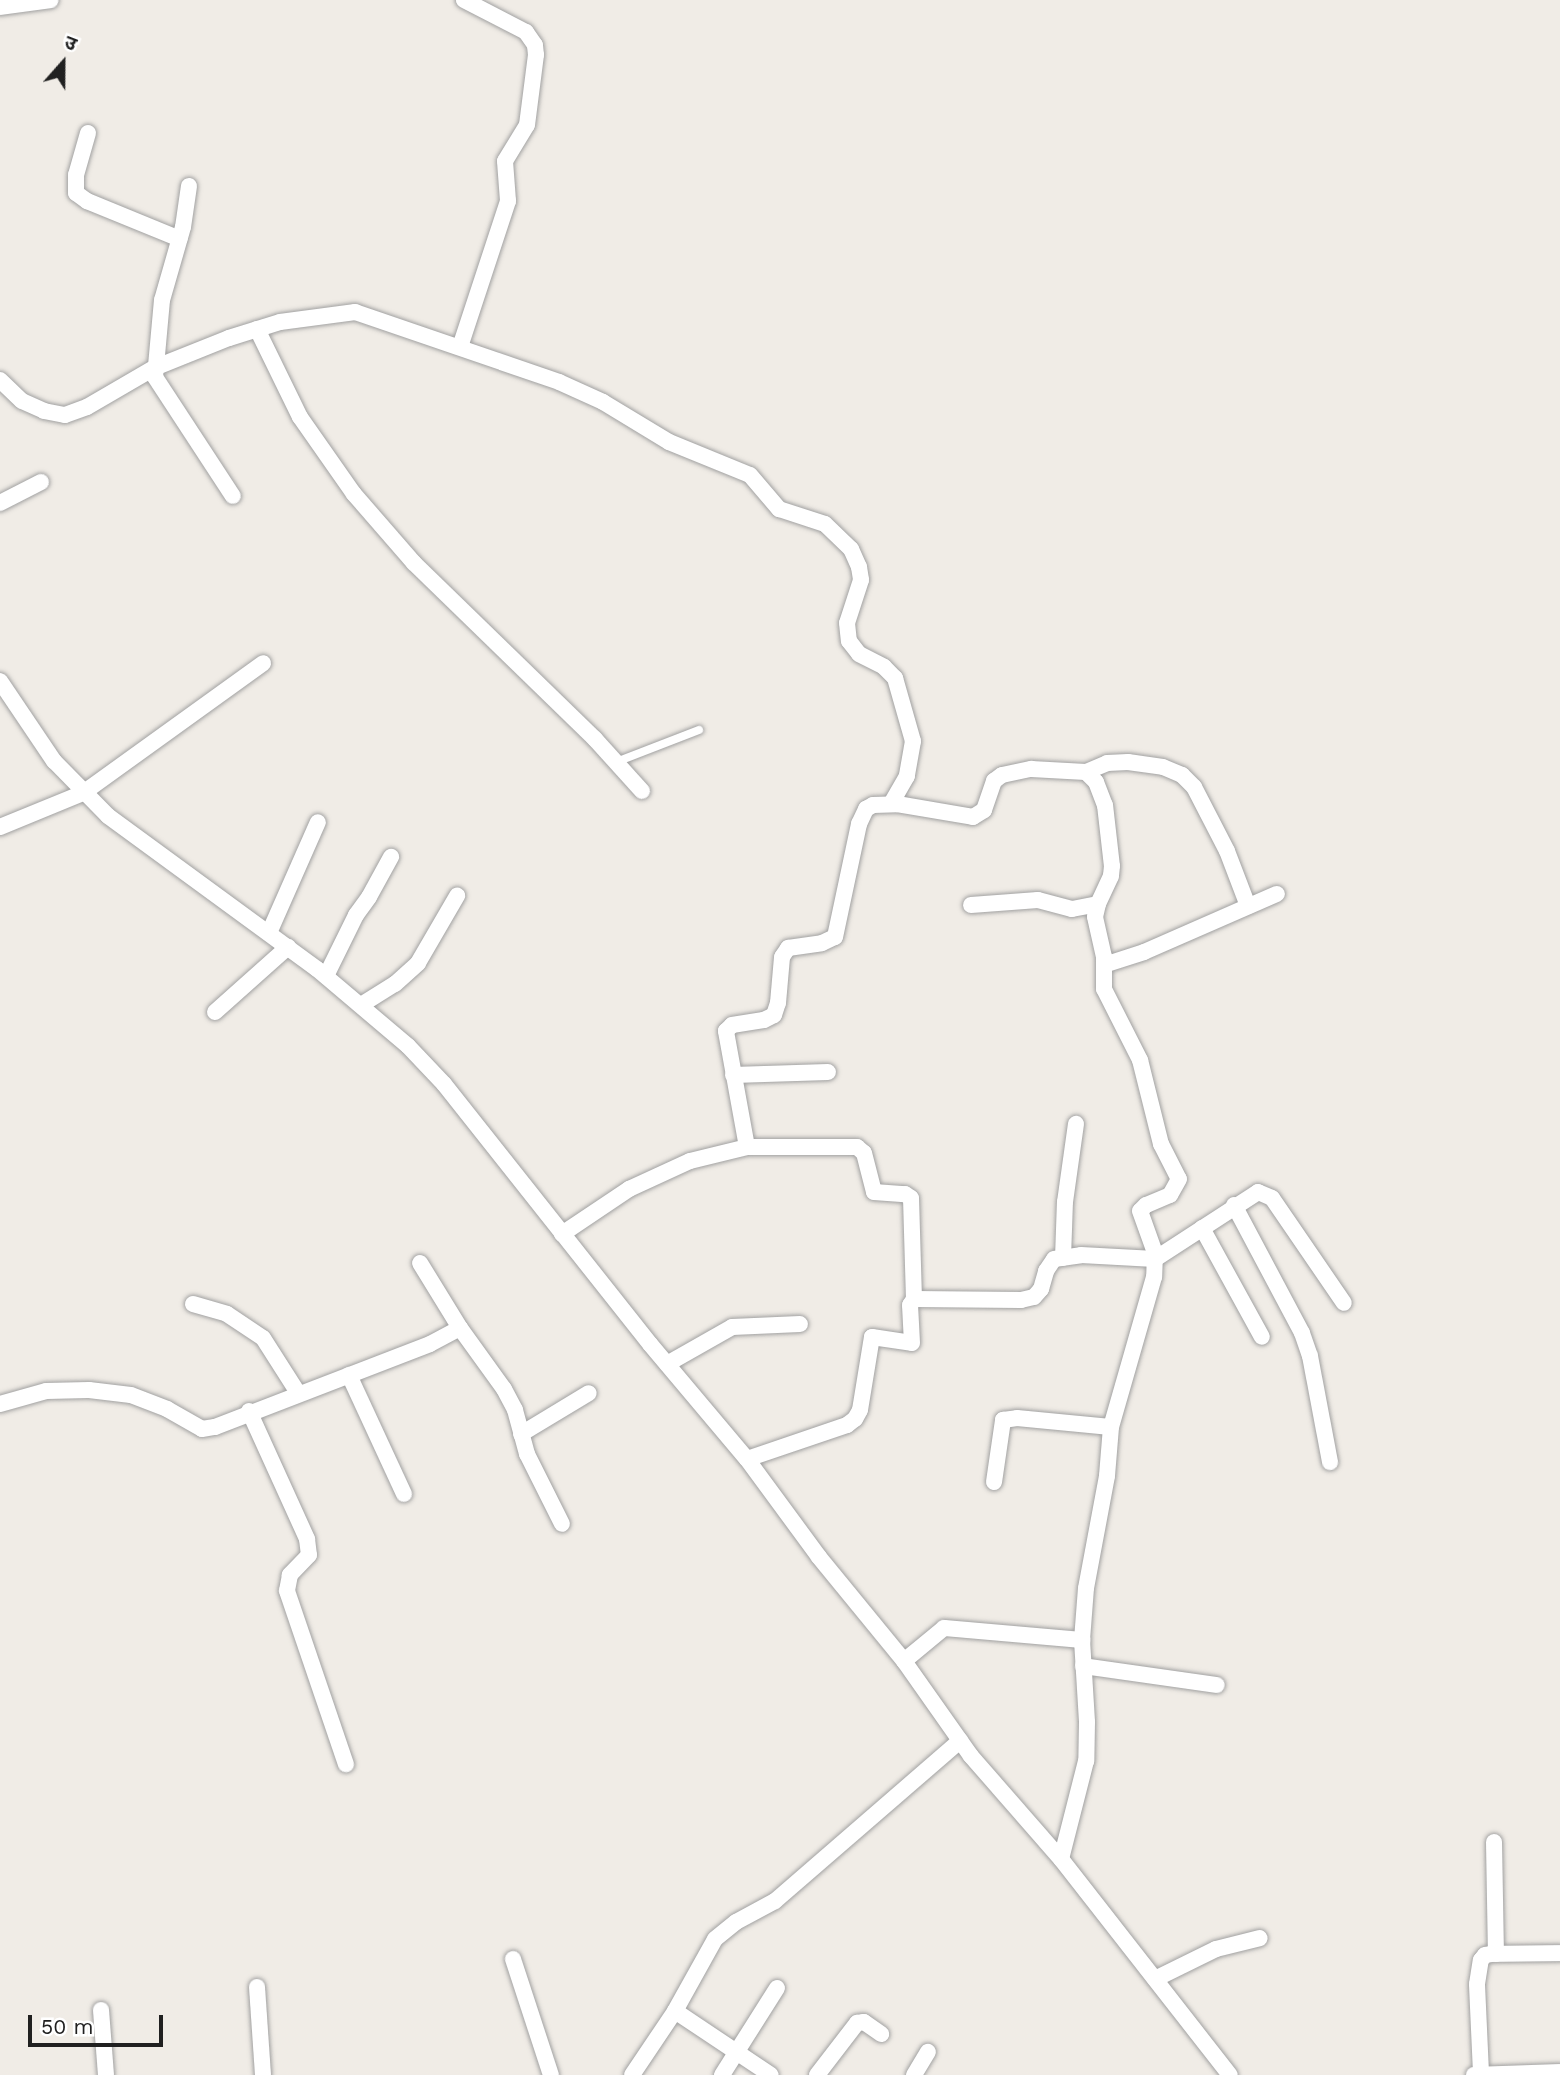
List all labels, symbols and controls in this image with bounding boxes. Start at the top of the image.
north arrow [28,28,98,98]
text: उ [61,30,80,56]
scale bar [32,2002,166,2046]
text: 50 m [41,2014,93,2039]

